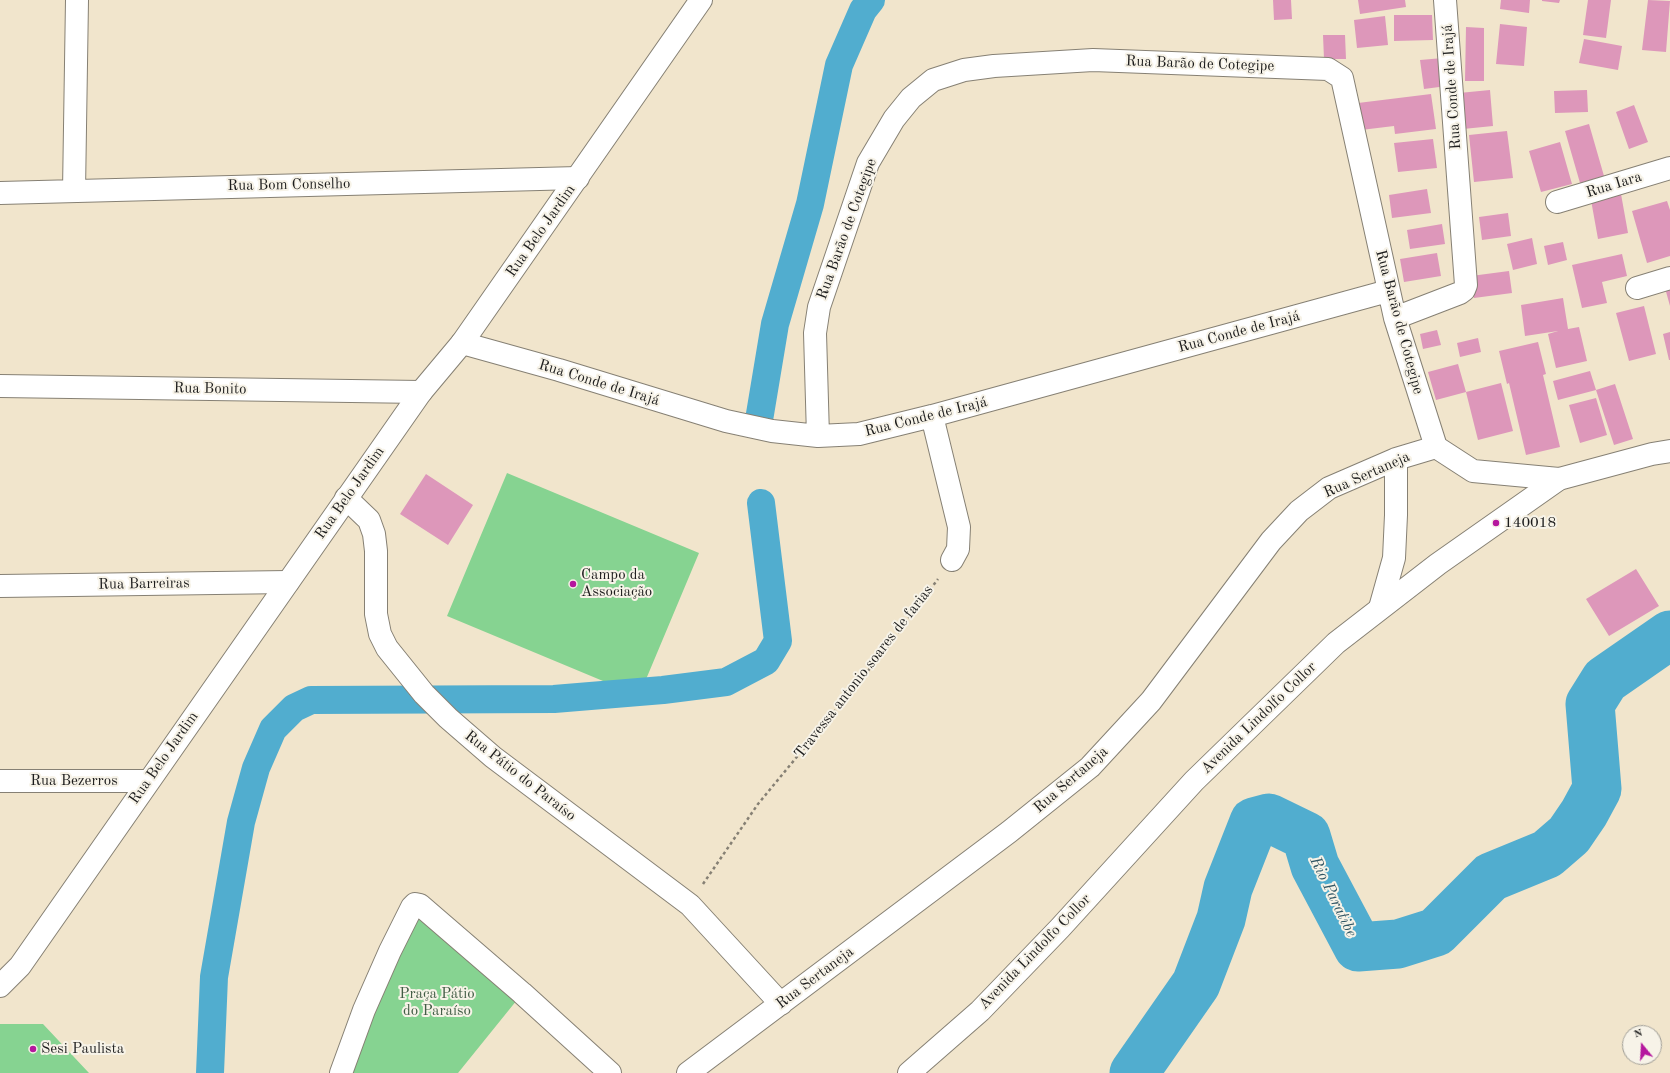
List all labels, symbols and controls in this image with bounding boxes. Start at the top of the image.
street label: Rua Conde de Irajá [1439,24,1465,150]
street label: Rua Barão de Cotegipe [1125,52,1275,76]
street label: Rua Barão de Cotegipe [813,156,881,302]
street label: Rua Iara [1584,168,1644,202]
street label: Rua Bom Conselho [227,175,351,195]
street label: Rua Belo Jardim [502,181,580,281]
street label: Rua Barão de Cotegipe [1371,248,1427,396]
street label: Rua Conde de Irajá [1176,307,1302,357]
street label: Rua Conde de Irajá [536,356,662,410]
street label: Rua Bonito [173,379,247,399]
street label: Rua Conde de Irajá [863,393,989,441]
street label: Rua Belo Jardim [311,443,389,543]
street label: Rua Sertaneja [1321,448,1413,502]
place label: 140018 [1504,514,1556,532]
marker: 140018 [1491,518,1501,528]
place label: Campo da Associação [581,566,652,601]
street label: Rua Barreiras [98,574,190,594]
marker: Campo da Associação [568,579,578,589]
street label: Travessa antonio soares de farias [791,582,937,762]
street label: Avenida Lindolfo Collor [1198,658,1320,778]
street label: Rua Belo Jardim [125,708,203,808]
street label: Rua Pátio do Paraíso [461,727,579,825]
street label: Rua Sertaneja [1030,743,1112,817]
street label: Rua Bezerros [30,772,118,790]
water label: Rio Paratibe [1305,854,1361,940]
street label: Avenida Lindolfo Collor [975,891,1095,1013]
street label: Rua Sertaneja [773,943,857,1013]
park label: Praça Pátio do Paraíso [399,985,475,1020]
north arrow [1622,1025,1662,1065]
text: N [1633,1028,1644,1041]
place label: Sesi Paulista [41,1040,124,1058]
marker: Sesi Paulista [28,1044,38,1054]

